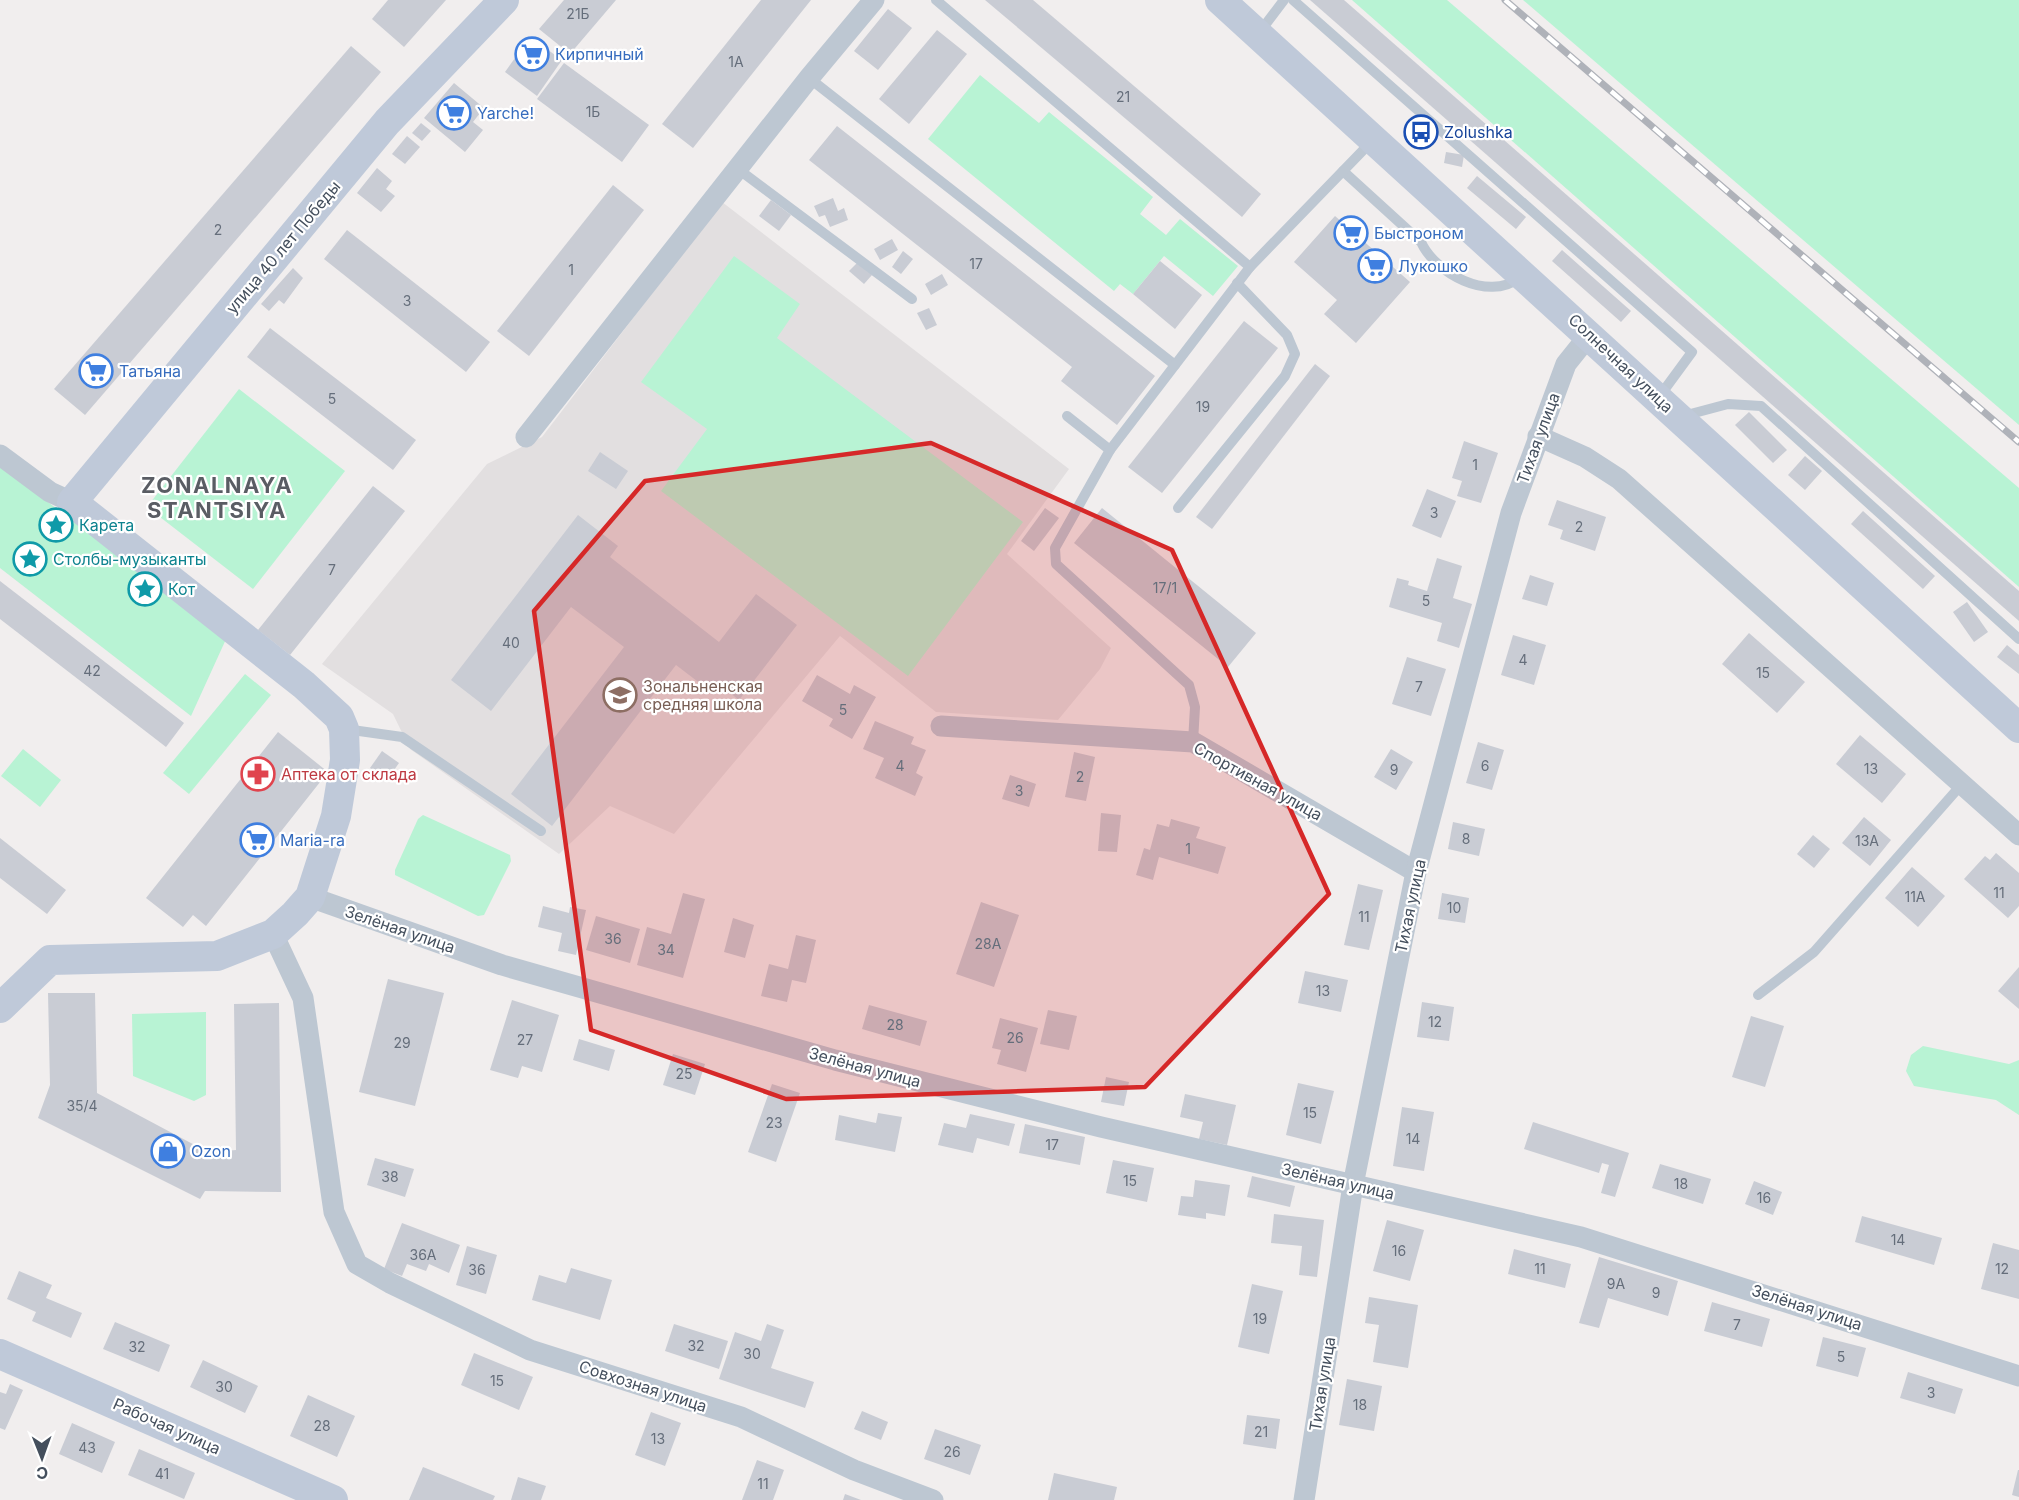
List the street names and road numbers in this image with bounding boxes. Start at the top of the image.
street label: улица 40 лет Победы [222,176,344,318]
street label: Солнечная улица [1564,309,1678,417]
street label: Тихая улица [1512,390,1564,486]
street label: Спортивная улица [1190,737,1326,825]
street label: Тихая улица [1390,857,1430,955]
street label: Зелёная улица [342,901,458,957]
street label: Зелёная улица [807,1042,923,1092]
street label: Зелёная улица [1280,1158,1396,1204]
street label: Зелёная улица [1749,1280,1865,1334]
street label: Тихая улица [1305,1335,1339,1433]
street label: Совхозная улица [576,1356,710,1416]
street label: Рабочая улица [110,1393,224,1459]

